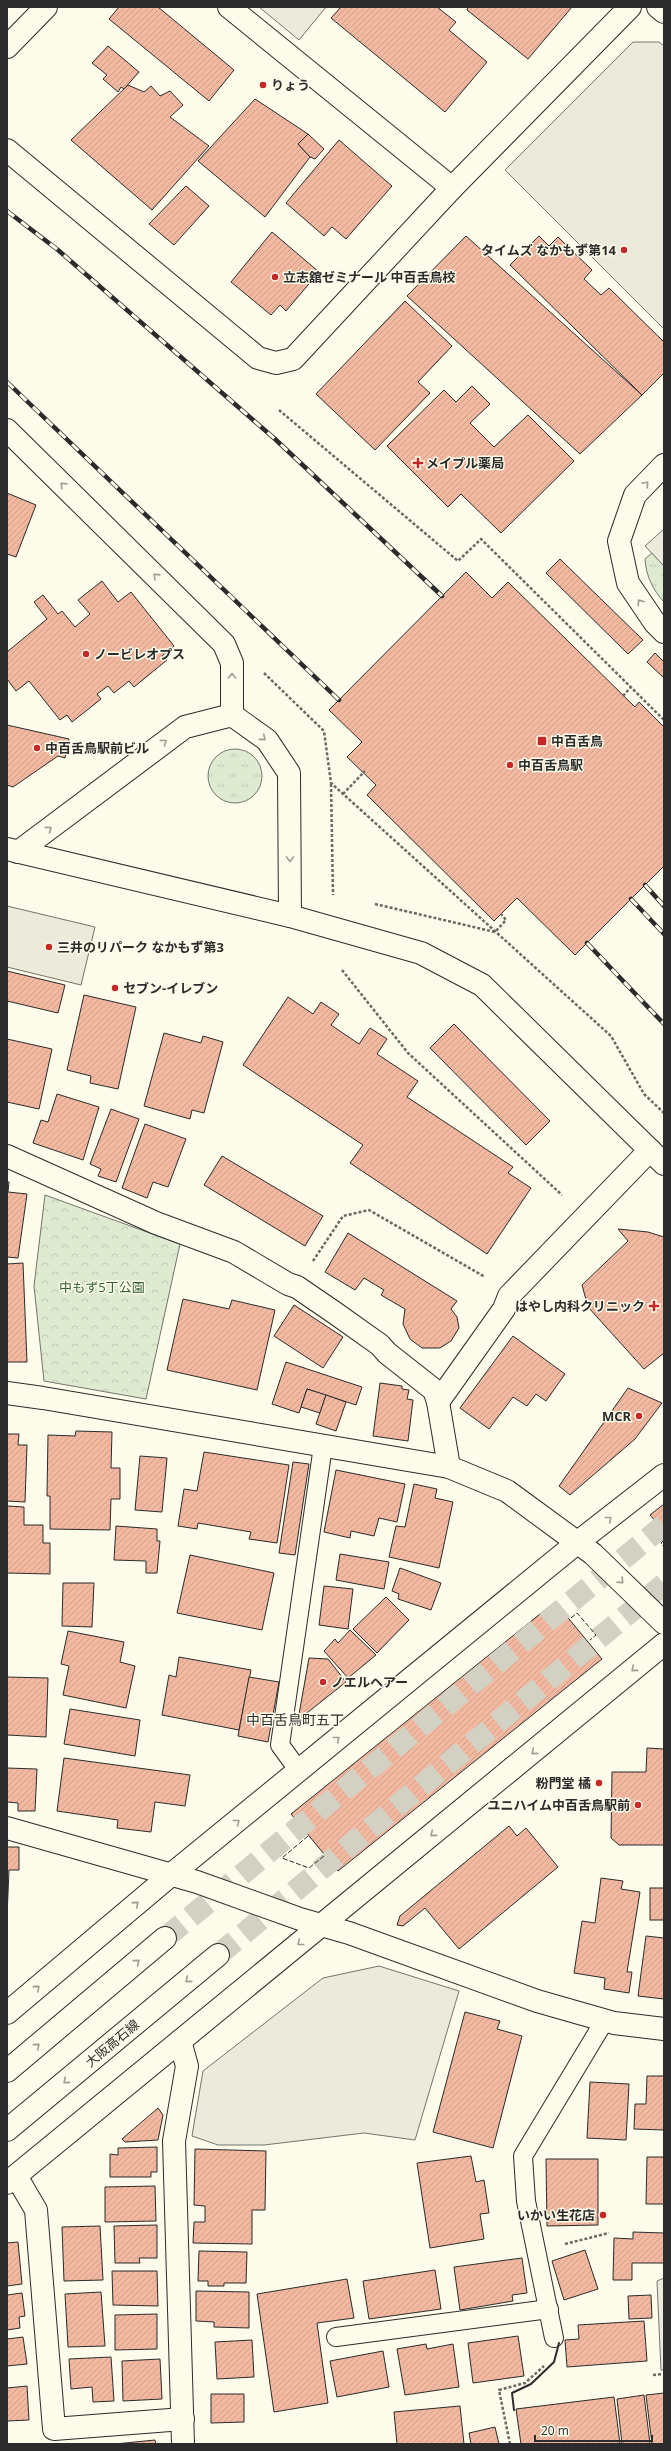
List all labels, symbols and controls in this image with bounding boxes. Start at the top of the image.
place label: りょう [271,76,310,94]
marker: りょう [258,80,268,90]
place label: タイムズ なかもず第14 [481,241,617,259]
marker: タイムズ なかもず第14 [619,245,629,255]
place label: 立志舘ゼミナール 中百舌鳥校 [283,268,455,286]
marker: 立志舘ゼミナール 中百舌鳥校 [270,272,280,282]
place label: メイプル薬局 [426,454,504,472]
marker: メイプル薬局 [413,458,423,468]
one-way arrow [641,481,649,489]
one-way arrow [60,482,68,490]
one-way arrow [153,574,161,581]
one-way arrow [637,599,645,606]
place label: ノービレオプス [94,645,185,663]
marker: ノービレオプス [81,649,91,659]
one-way arrow [228,673,236,679]
place label: 中百舌鳥 [551,732,603,750]
one-way arrow [258,734,266,741]
marker: 中百舌鳥 [536,735,548,747]
place label: 中百舌鳥駅前ビル [45,739,149,757]
one-way arrow [160,740,167,747]
marker: 中百舌鳥駅前ビル [32,743,42,753]
place label: 中百舌鳥駅 [518,756,583,774]
marker: 中百舌鳥駅 [505,760,515,770]
one-way arrow [44,827,51,834]
one-way arrow [286,856,294,862]
place label: 三井のリパーク なかもず第3 [57,938,224,956]
marker: 三井のリパーク なかもず第3 [44,942,54,952]
place label: セブン-イレブン [123,979,218,997]
marker: セブン-イレブン [110,983,120,993]
park label: 中もず5丁公園 [59,1278,145,1296]
place label: はやし内科クリニック [515,1297,645,1315]
marker: はやし内科クリニック [648,1300,660,1312]
place label: MCR [602,1407,631,1425]
marker: MCR [634,1411,644,1421]
one-way arrow [605,1517,612,1524]
one-way arrow [616,1576,624,1584]
one-way arrow [631,1664,638,1671]
place label: ノエルヘアー [331,1673,408,1691]
marker: ノエルヘアー [318,1677,328,1687]
district label: 中百舌鳥町五丁 [246,1710,344,1729]
one-way arrow [333,1737,340,1744]
one-way arrow [531,1747,538,1754]
place label: 粉門堂 橘 [536,1774,591,1792]
marker: 粉門堂 橘 [594,1778,604,1788]
place label: ユニハイム中百舌鳥駅前 [488,1796,630,1814]
marker: ユニハイム中百舌鳥駅前 [633,1800,643,1810]
one-way arrow [232,1819,239,1826]
one-way arrow [431,1830,438,1837]
one-way arrow [132,1902,139,1909]
one-way arrow [298,1939,305,1946]
one-way arrow [132,1960,139,1967]
one-way arrow [185,1975,192,1982]
one-way arrow [32,1985,39,1992]
street label: 大阪高石線 [81,2015,143,2071]
one-way arrow [32,2043,40,2050]
one-way arrow [64,2076,71,2083]
place label: いかい生花店 [517,2206,595,2224]
marker: いかい生花店 [598,2210,608,2220]
scale bar [535,2417,652,2443]
text: 20 m [541,2422,569,2439]

